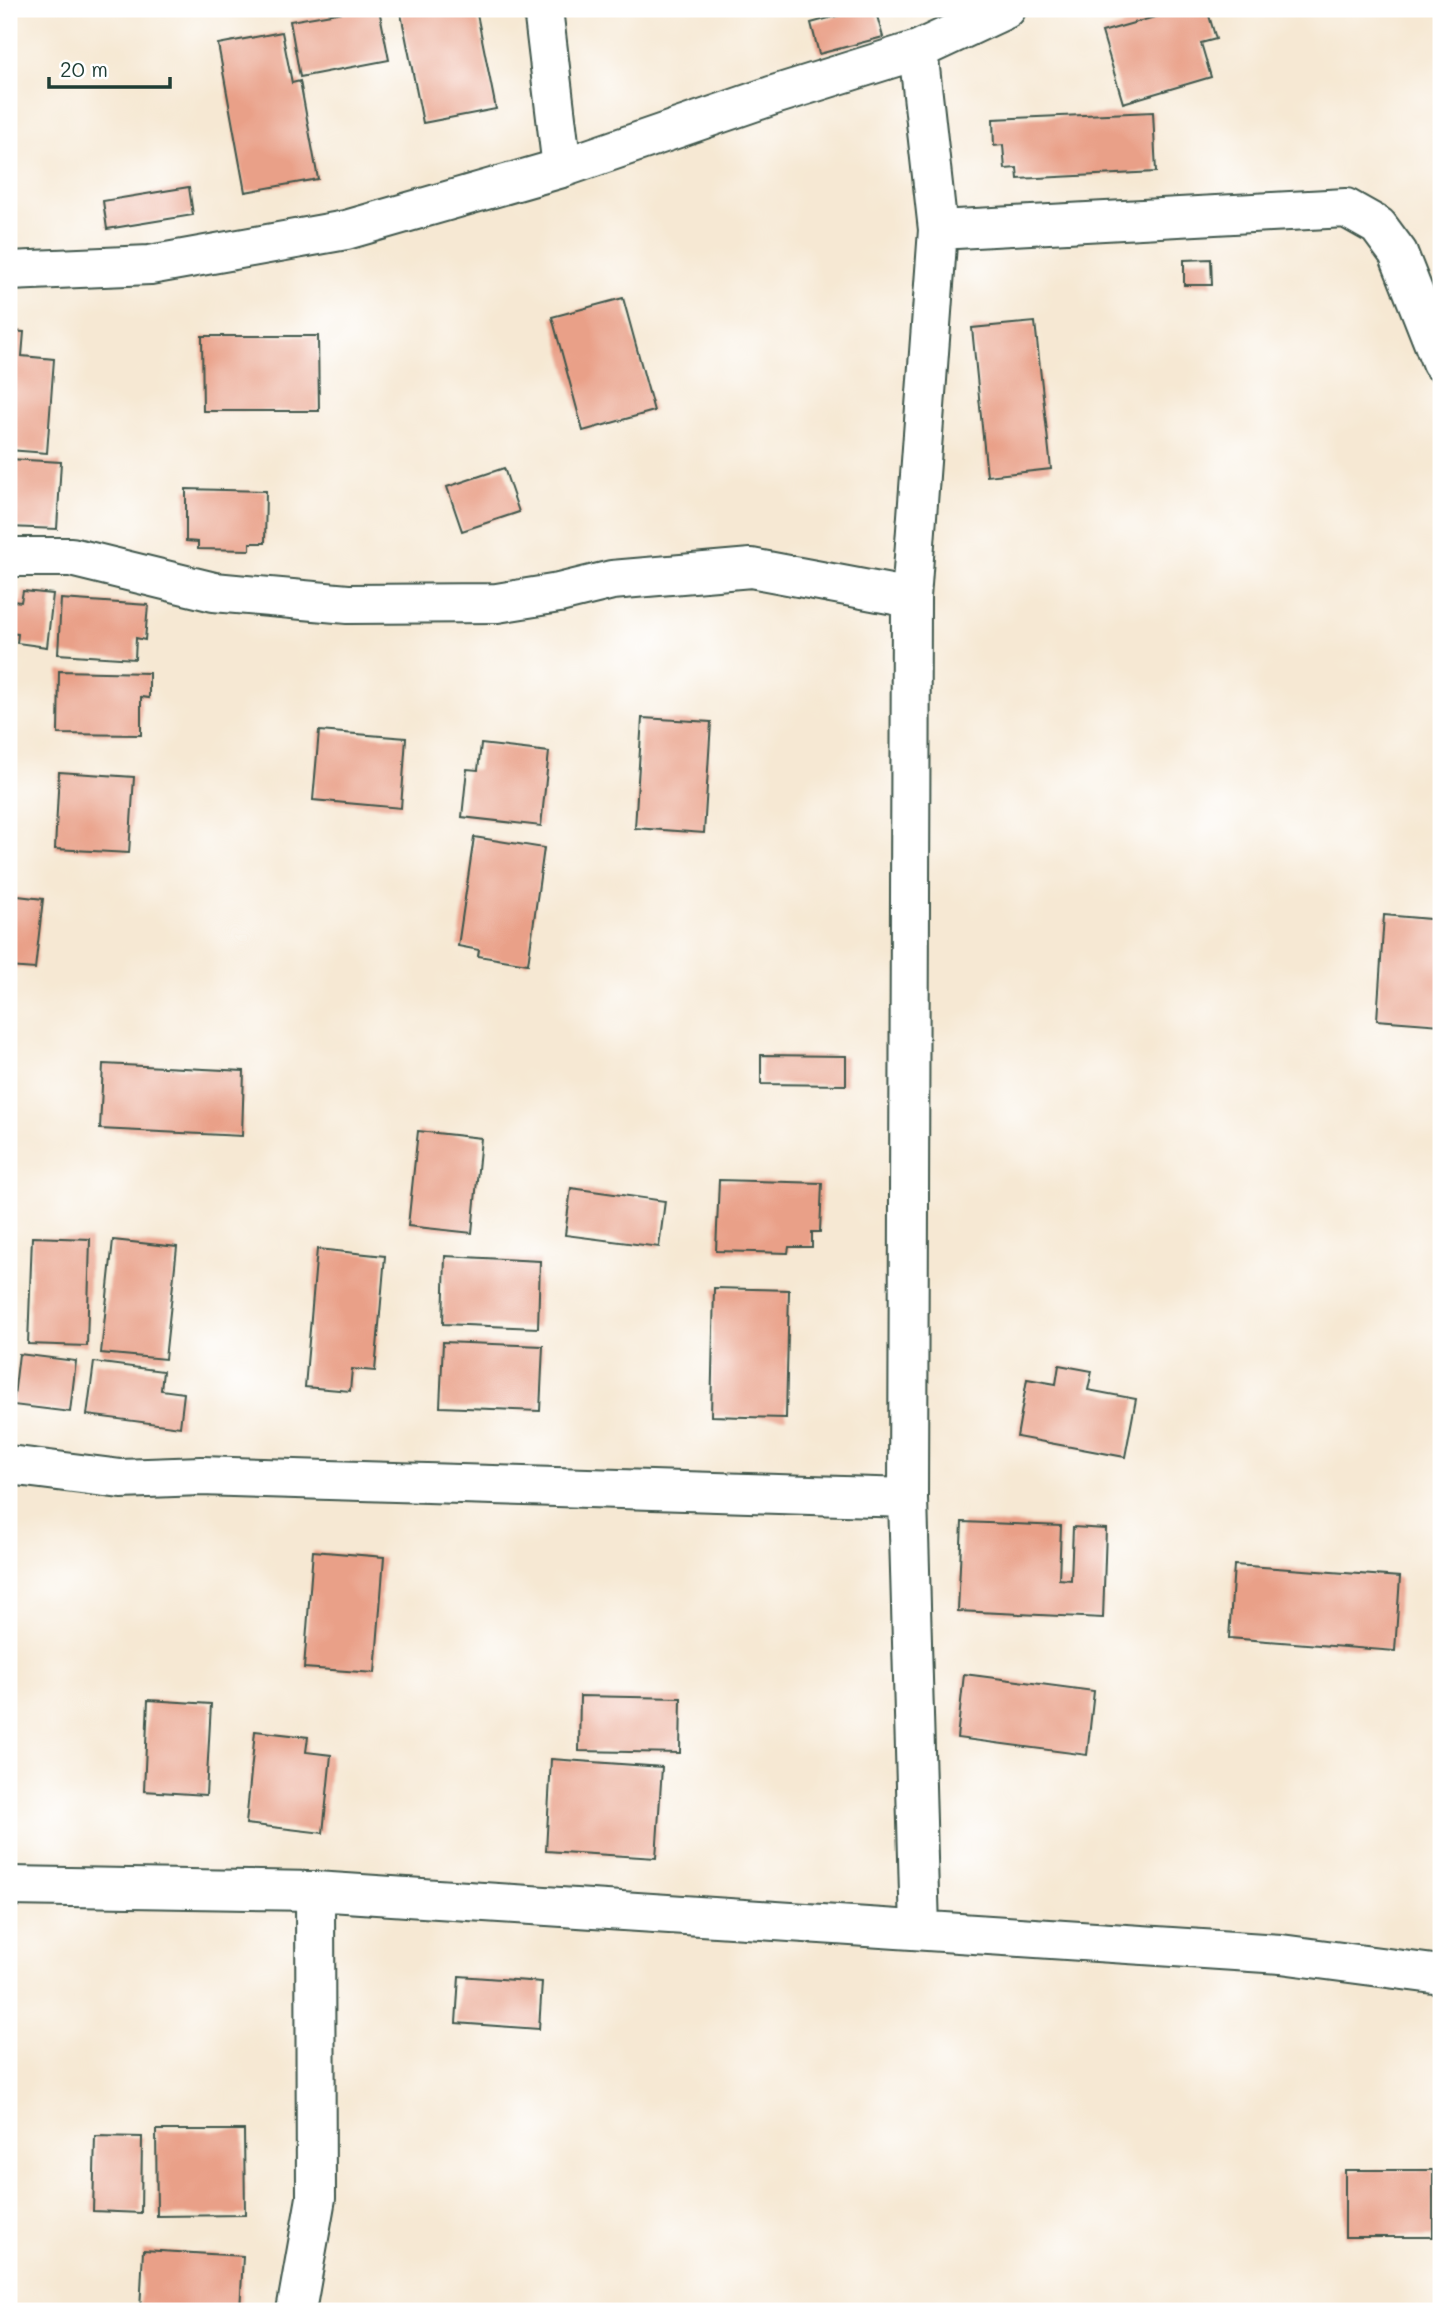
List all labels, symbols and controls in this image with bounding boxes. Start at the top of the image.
scale bar [49,46,170,90]
text: 20 m [60,55,108,82]

